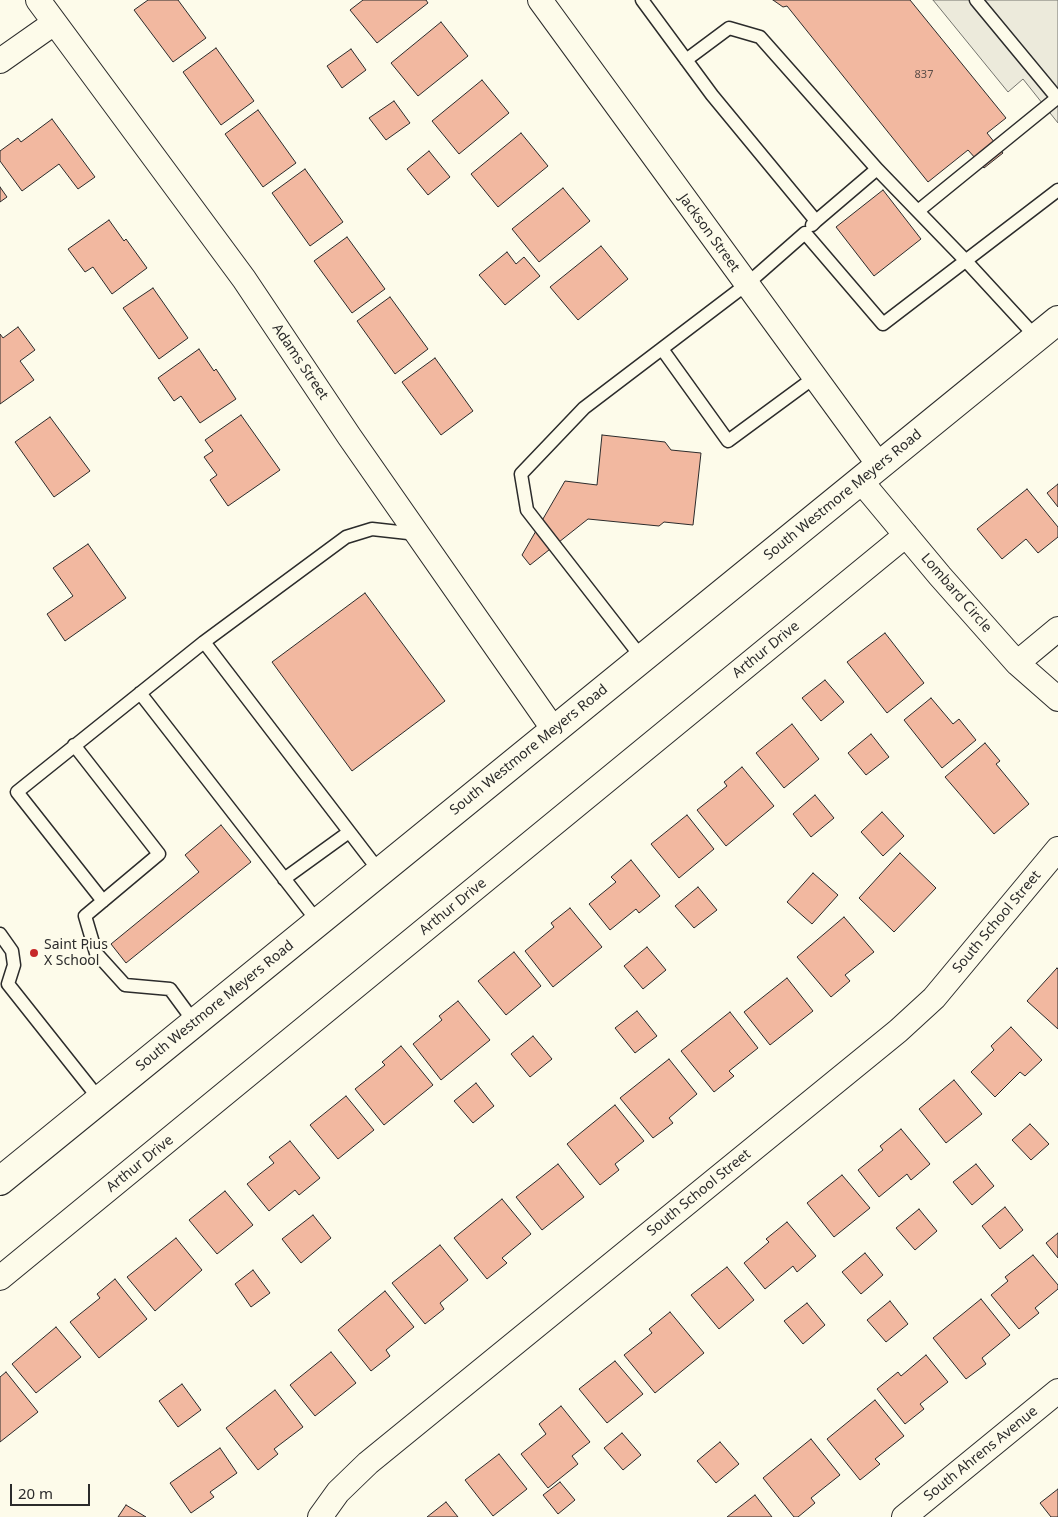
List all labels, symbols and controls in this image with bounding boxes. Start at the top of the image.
house number: 837 [915,68,933,82]
street label: Jackson Street [675,191,743,275]
street label: Adams Street [268,321,332,403]
street label: South Westmore Meyers Road [761,426,925,564]
street label: Lombard Circle [917,550,995,636]
street label: Arthur Drive [729,618,803,682]
street label: South Westmore Meyers Road [447,681,611,819]
street label: South School Street [949,867,1045,977]
street label: Arthur Drive [416,875,490,939]
place label: Saint Pius X School [44,937,108,970]
street label: South Westmore Meyers Road [133,937,297,1075]
marker: Saint Pius X School [28,947,40,959]
street label: Arthur Drive [103,1132,177,1196]
street label: South School Street [644,1146,754,1240]
street label: South Ahrens Avenue [921,1403,1041,1505]
scale bar [12,1474,92,1506]
text: 20 m [18,1483,53,1503]

